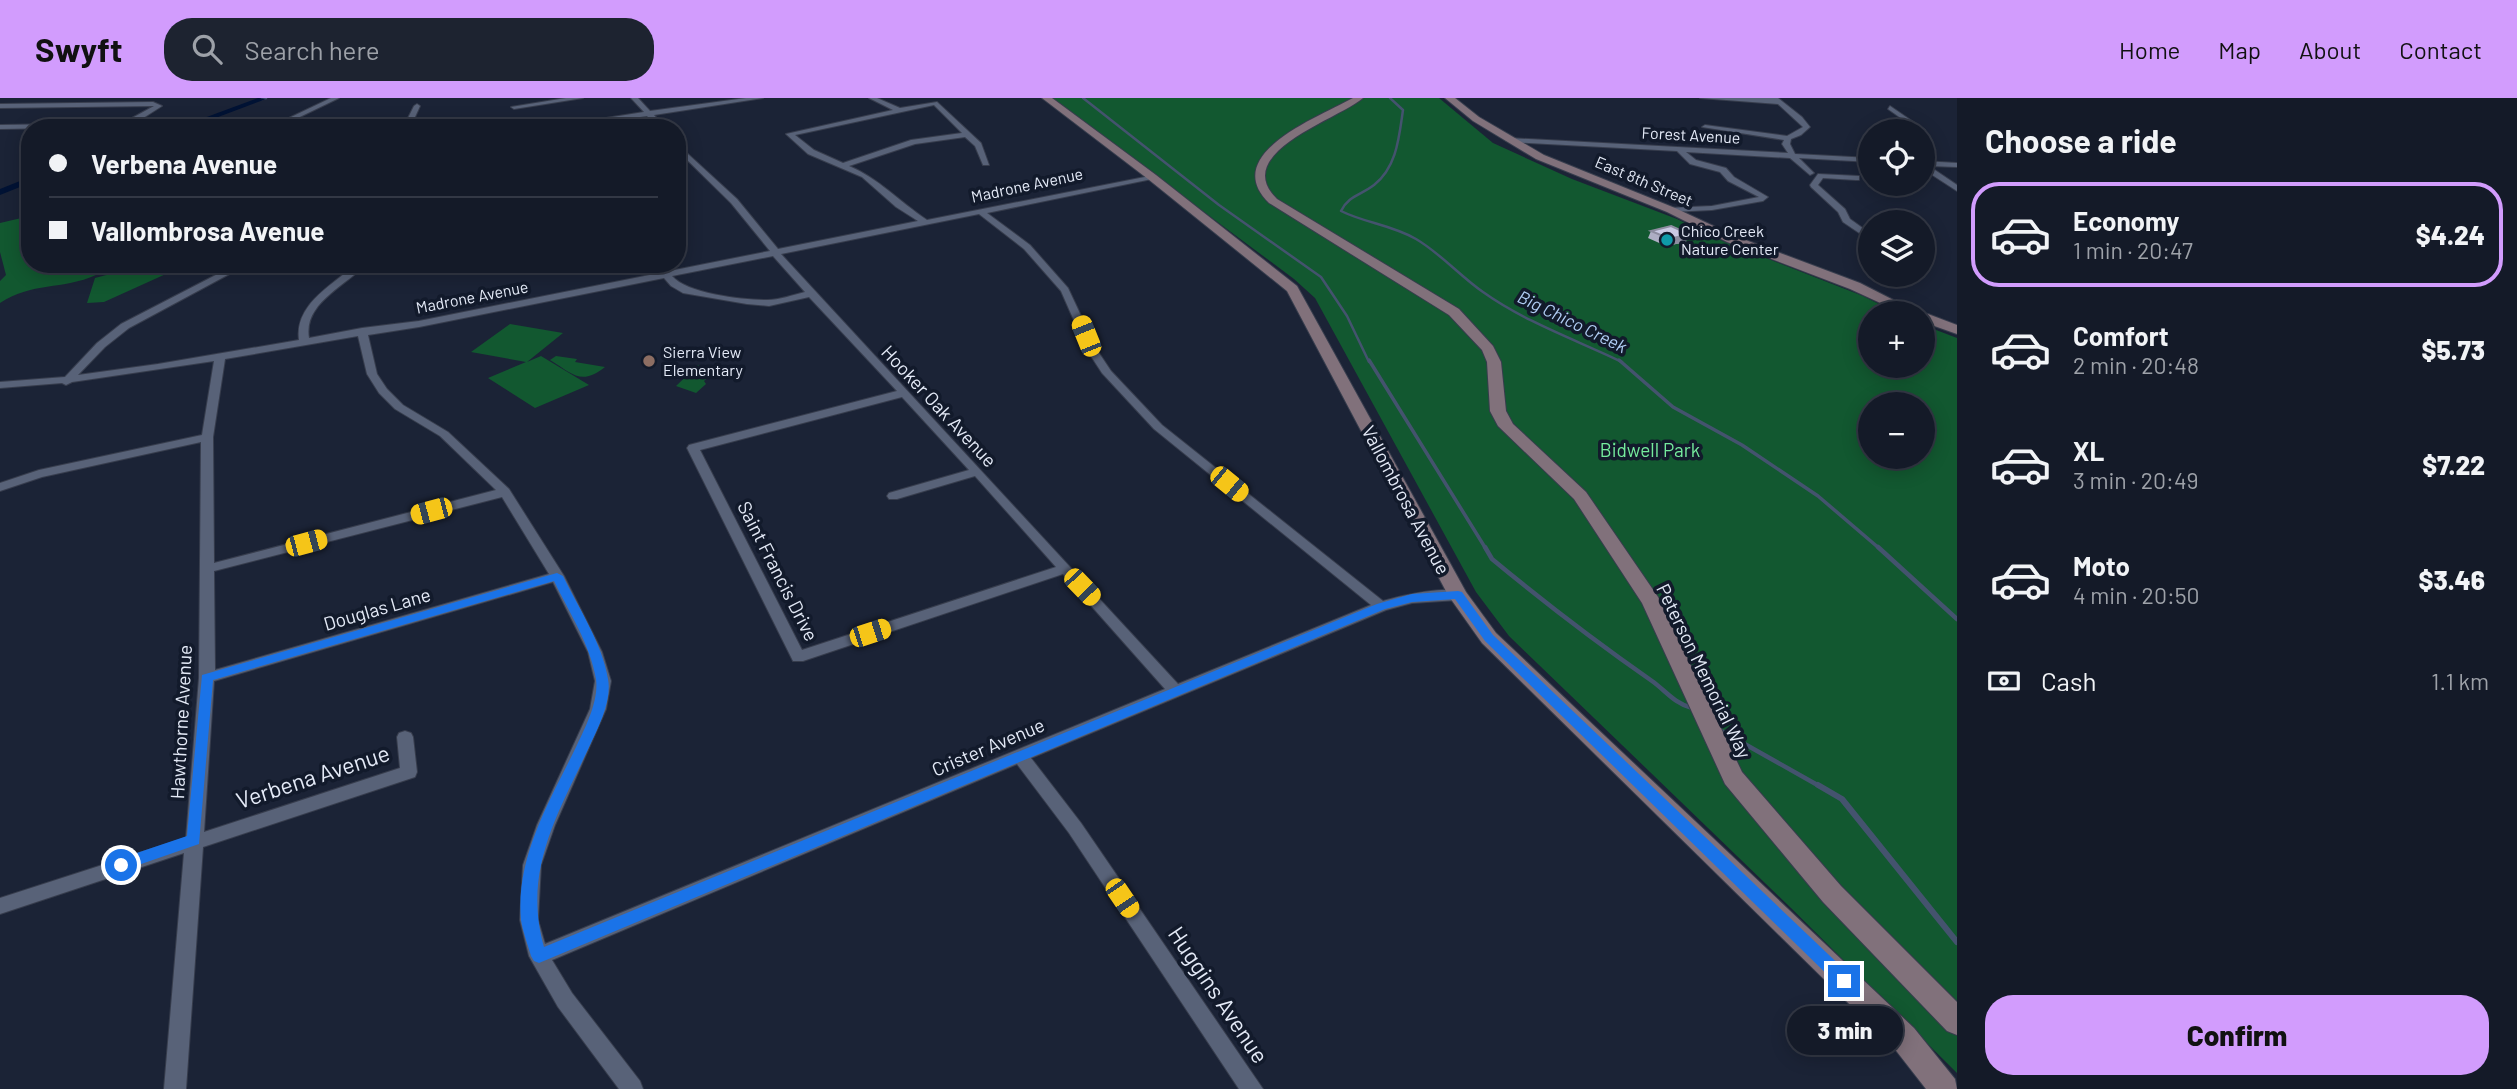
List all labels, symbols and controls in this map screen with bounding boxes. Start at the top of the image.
search box [164,18,654,81]
text: Swyft [35,29,122,69]
icon: search [188,30,226,68]
text: Search here [244,34,380,65]
text: Home [2119,35,2180,64]
text: Map [2218,35,2261,64]
text: About [2299,35,2361,64]
text: Contact [2399,35,2482,64]
map controls [1858,119,1935,469]
button: locate [1858,119,1935,196]
text: Choose a ride [1985,121,2177,159]
street label: Forest Avenue [1641,122,1741,147]
text: Verbena Avenue [91,148,277,179]
street label: East 8th Street [1593,151,1696,210]
street label: Madrone Avenue [969,163,1085,206]
icon: car [1989,203,2052,266]
text: Economy [2073,205,2179,236]
button: layers [1858,210,1935,287]
text: Vallombrosa Avenue [91,215,325,246]
text: $4.24 [2416,219,2485,250]
place label: Chico Creek Nature Center [1681,221,1779,258]
marker: Chico Creek Nature Center [1659,232,1675,248]
text: 1 min · 20:47 [2073,236,2193,264]
street label: Madrone Avenue [414,276,530,317]
water label: Big Chico Creek [1514,285,1631,357]
button: + [1858,301,1935,378]
car [1069,313,1104,359]
icon: car [1989,318,2052,381]
text: Comfort [2073,320,2169,351]
text: $5.73 [2422,334,2485,365]
street label: Hooker Oak Avenue [877,340,1002,471]
place label: Sierra View Elementary [663,342,743,379]
text: 2 min · 20:48 [2073,351,2199,379]
marker: Sierra View Elementary [641,353,657,369]
button: − [1858,392,1935,469]
street label: Vallombrosa Avenue [1357,421,1455,578]
icon: car [1989,433,2052,496]
text: XL [2073,435,2104,466]
park label: Bidwell Park [1600,438,1700,461]
text: $7.22 [2422,449,2485,480]
car [1207,463,1252,505]
text: 3 min · 20:49 [2073,466,2199,494]
car [408,495,455,527]
street label: Saint Francis Drive [733,497,824,645]
car [283,527,330,559]
icon: car [1989,548,2052,611]
text: Moto [2073,550,2130,581]
text: $3.46 [2418,564,2485,595]
car [1060,565,1105,609]
street label: Peterson Memorial Way [1652,580,1757,762]
text: 4 min · 20:50 [2073,581,2200,609]
street label: Douglas Lane [321,582,433,635]
car [847,617,894,649]
street label: Hawthorne Avenue [165,644,196,800]
icon: cash [1985,662,2023,700]
text: Cash [2041,665,2096,696]
text: 1.1 km [2431,667,2489,695]
street label: Crister Avenue [928,712,1048,781]
street label: Verbena Avenue [232,738,393,814]
route start [105,849,137,881]
car [1102,875,1143,921]
street label: Huggins Avenue [1163,921,1275,1068]
route end [1828,965,1860,997]
button: Confirm [1985,995,2489,1075]
callout: 3 min [1786,1006,1902,1054]
text: 3 min [1817,1016,1873,1044]

